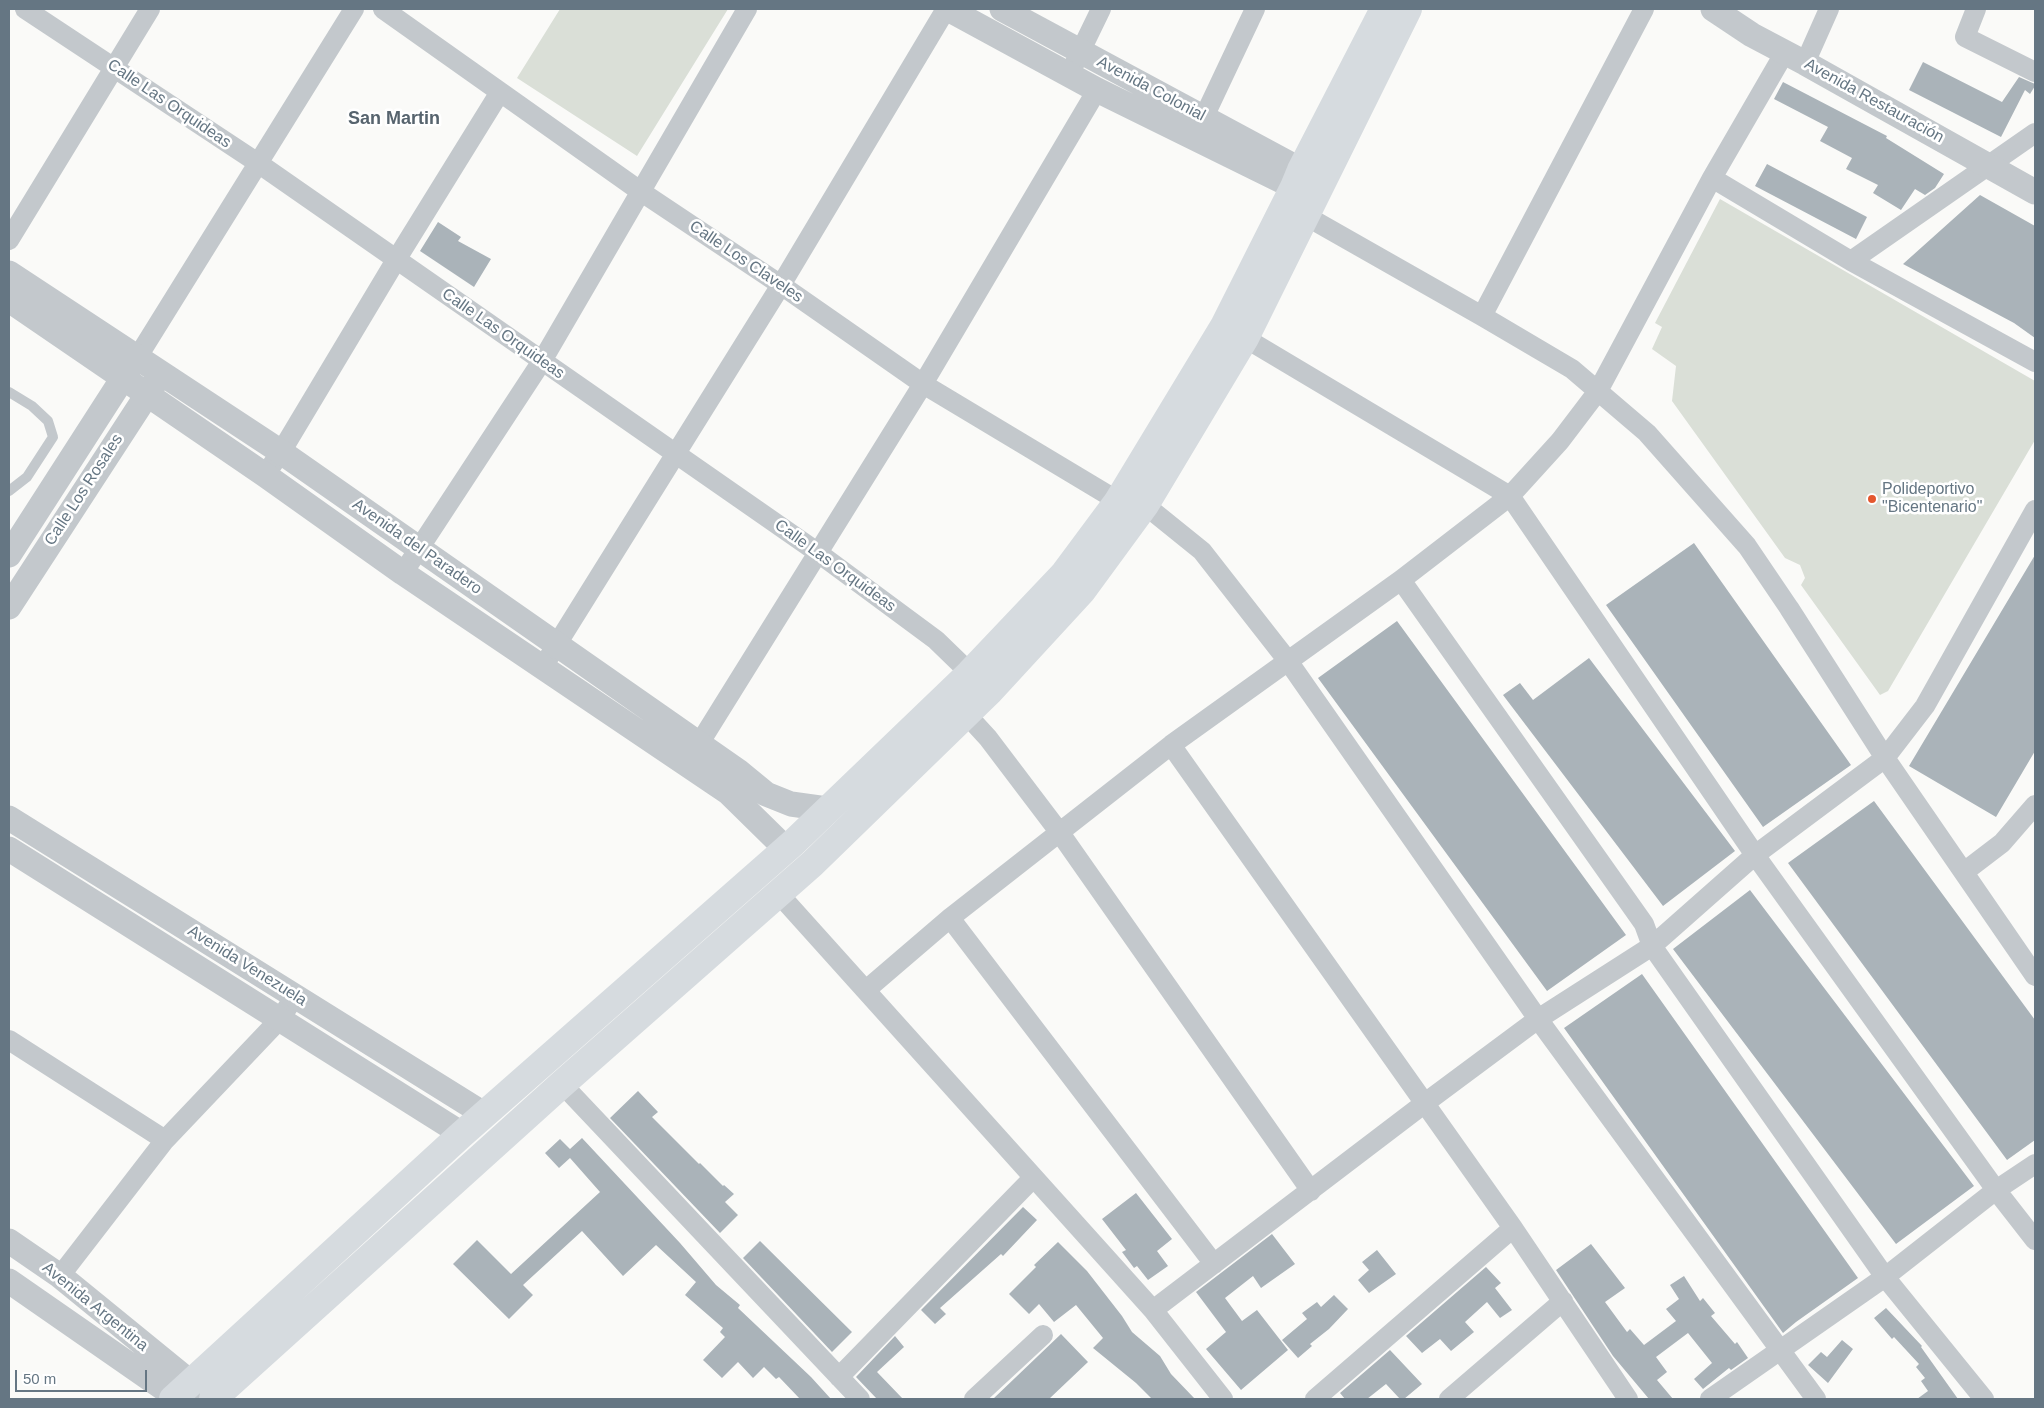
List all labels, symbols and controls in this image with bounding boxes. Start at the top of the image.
street label: Avenida Colonial [1094,52,1208,126]
street label: Avenida Restauración [1801,55,1947,147]
street label: Calle Las Orquideas [104,56,234,152]
district label: San Martin [348,108,440,130]
street label: Calle Los Claveles [686,217,806,307]
street label: Calle Las Orquideas [438,285,568,383]
street label: Calle Los Rosales [41,431,127,549]
place label: Polideportivo "Bicentenario" [1882,480,1982,518]
marker: Polideportivo "Bicentenario" [1866,493,1878,505]
street label: Avenida del Paradero [349,495,485,599]
street label: Calle Las Orquideas [771,516,899,616]
street label: Avenida Venezuela [184,922,310,1010]
street label: Avenida Argentina [38,1258,152,1356]
scale bar [18,1360,150,1392]
text: 50 m [23,1370,56,1387]

